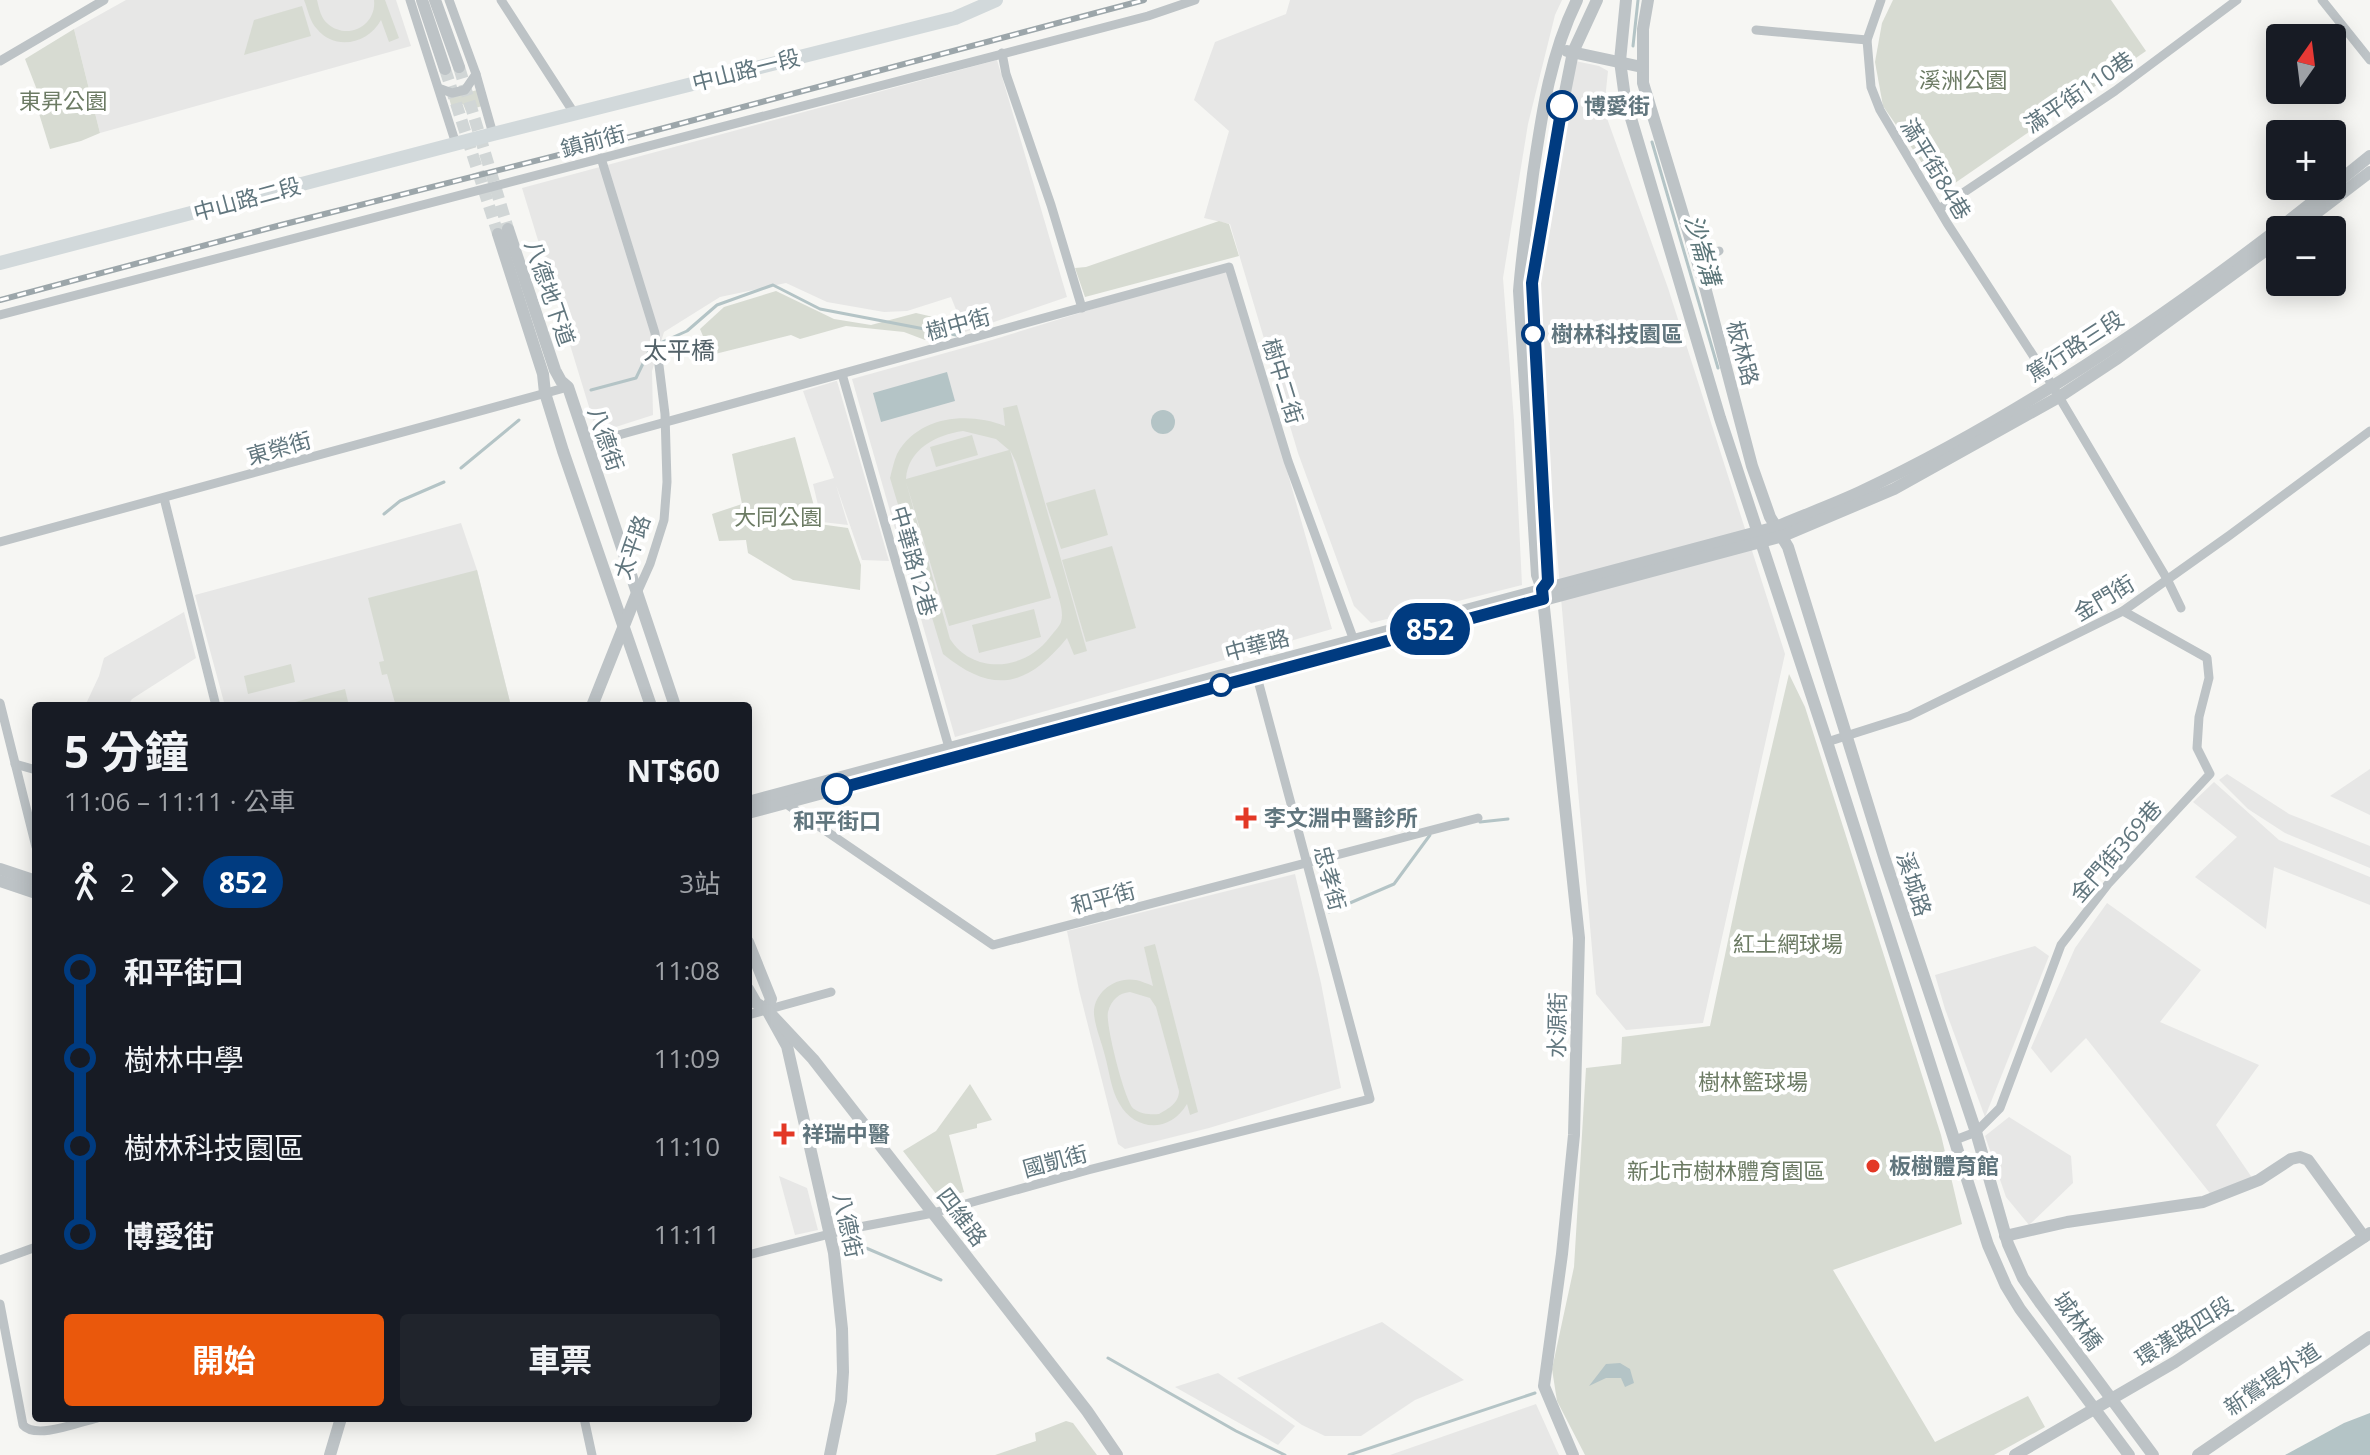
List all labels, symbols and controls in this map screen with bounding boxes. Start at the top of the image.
north arrow [2266,24,2346,104]
map controls [2266,24,2346,296]
street label: 中山路一段 [689,41,803,97]
street label: 滿平街110巷 [2018,44,2139,139]
park label: 溪洲公園 [1919,64,2007,94]
park label: 東昇公園 [19,85,107,115]
place label: 博愛街 [1584,90,1650,120]
marker: 博愛街 [1547,91,1577,121]
street label: 滿平街84巷 [1895,112,1979,225]
street label: 鎮前街 [557,117,629,163]
button: + [2266,120,2346,200]
street label: 中山路二段 [190,169,304,227]
water label: 沙崙溝 [1678,210,1730,292]
button: − [2266,216,2346,296]
street label: 八德地下道 [519,236,583,350]
street label: 樹中街 [922,300,994,346]
street label: 篤行路三段 [2020,303,2129,388]
street label: 板林路 [1721,317,1767,389]
place label: 樹林科技園區 [1551,318,1683,348]
marker: 樹林科技園區 [1522,323,1544,345]
district label: 太平橋 [643,333,715,366]
street label: 樹中二街 [1257,334,1311,427]
street label: 八德街 [582,403,632,475]
street label: 東榮街 [243,424,315,471]
park label: 大同公園 [734,501,822,531]
street label: 中華路12巷 [885,502,945,619]
street label: 太平路 [606,511,656,583]
street label: 金門街 [2067,567,2140,627]
line badge: 852 [1384,603,1476,655]
text: 852 [1406,610,1454,648]
street label: 中華路 [1221,621,1293,667]
unlabelled marker [1210,674,1232,696]
text: 5 分鐘 [64,721,189,781]
text: NT$60 [627,750,720,791]
marker: 和平街口 [822,774,852,804]
text: 11:06 – 11:11 · 公車 [64,783,295,819]
street label: 金門街369巷 [2063,793,2168,908]
place label: 李文淵中醫診所 [1264,802,1418,832]
place label: 和平街口 [793,805,881,835]
marker: 李文淵中醫診所 [1235,807,1257,829]
street label: 忠孝街 [1308,842,1354,914]
street label: 溪城路 [1890,848,1939,920]
icon: walk [64,860,108,904]
icon: forward [147,860,191,904]
text: 852 [219,863,267,901]
text: 2 [120,864,135,900]
text: 3站 [679,865,720,901]
street label: 和平街 [1067,874,1139,920]
park label: 紅土網球場 [1733,928,1843,958]
text: 和平街口 [124,951,244,992]
text: 11:08 [654,952,720,988]
street label: 水源街 [1540,992,1572,1058]
text: 樹林中學 [124,1039,244,1080]
text: 11:09 [654,1040,720,1076]
park label: 樹林籃球場 [1698,1066,1808,1096]
place label: 祥瑞中醫 [802,1118,890,1148]
marker: 祥瑞中醫 [773,1123,795,1145]
text: 樹林科技園區 [124,1127,304,1168]
text: 11:10 [654,1128,720,1164]
street label: 國凱街 [1019,1137,1091,1183]
place label: 板樹體育館 [1889,1150,1999,1180]
park label: 新北市樹林體育園區 [1627,1155,1825,1185]
marker: 板樹體育館 [1864,1157,1882,1175]
street label: 四維路 [931,1181,995,1252]
street label: 八德街 [827,1189,871,1260]
text: 博愛街 [124,1215,214,1256]
text: 11:11 [654,1216,720,1252]
street label: 城林橋 [2047,1285,2110,1356]
street label: 環漢路四段 [2129,1288,2238,1372]
button: 開始 [64,1314,384,1406]
button: 車票 [400,1314,720,1406]
street label: 新鶯堤外道 [2217,1335,2325,1421]

